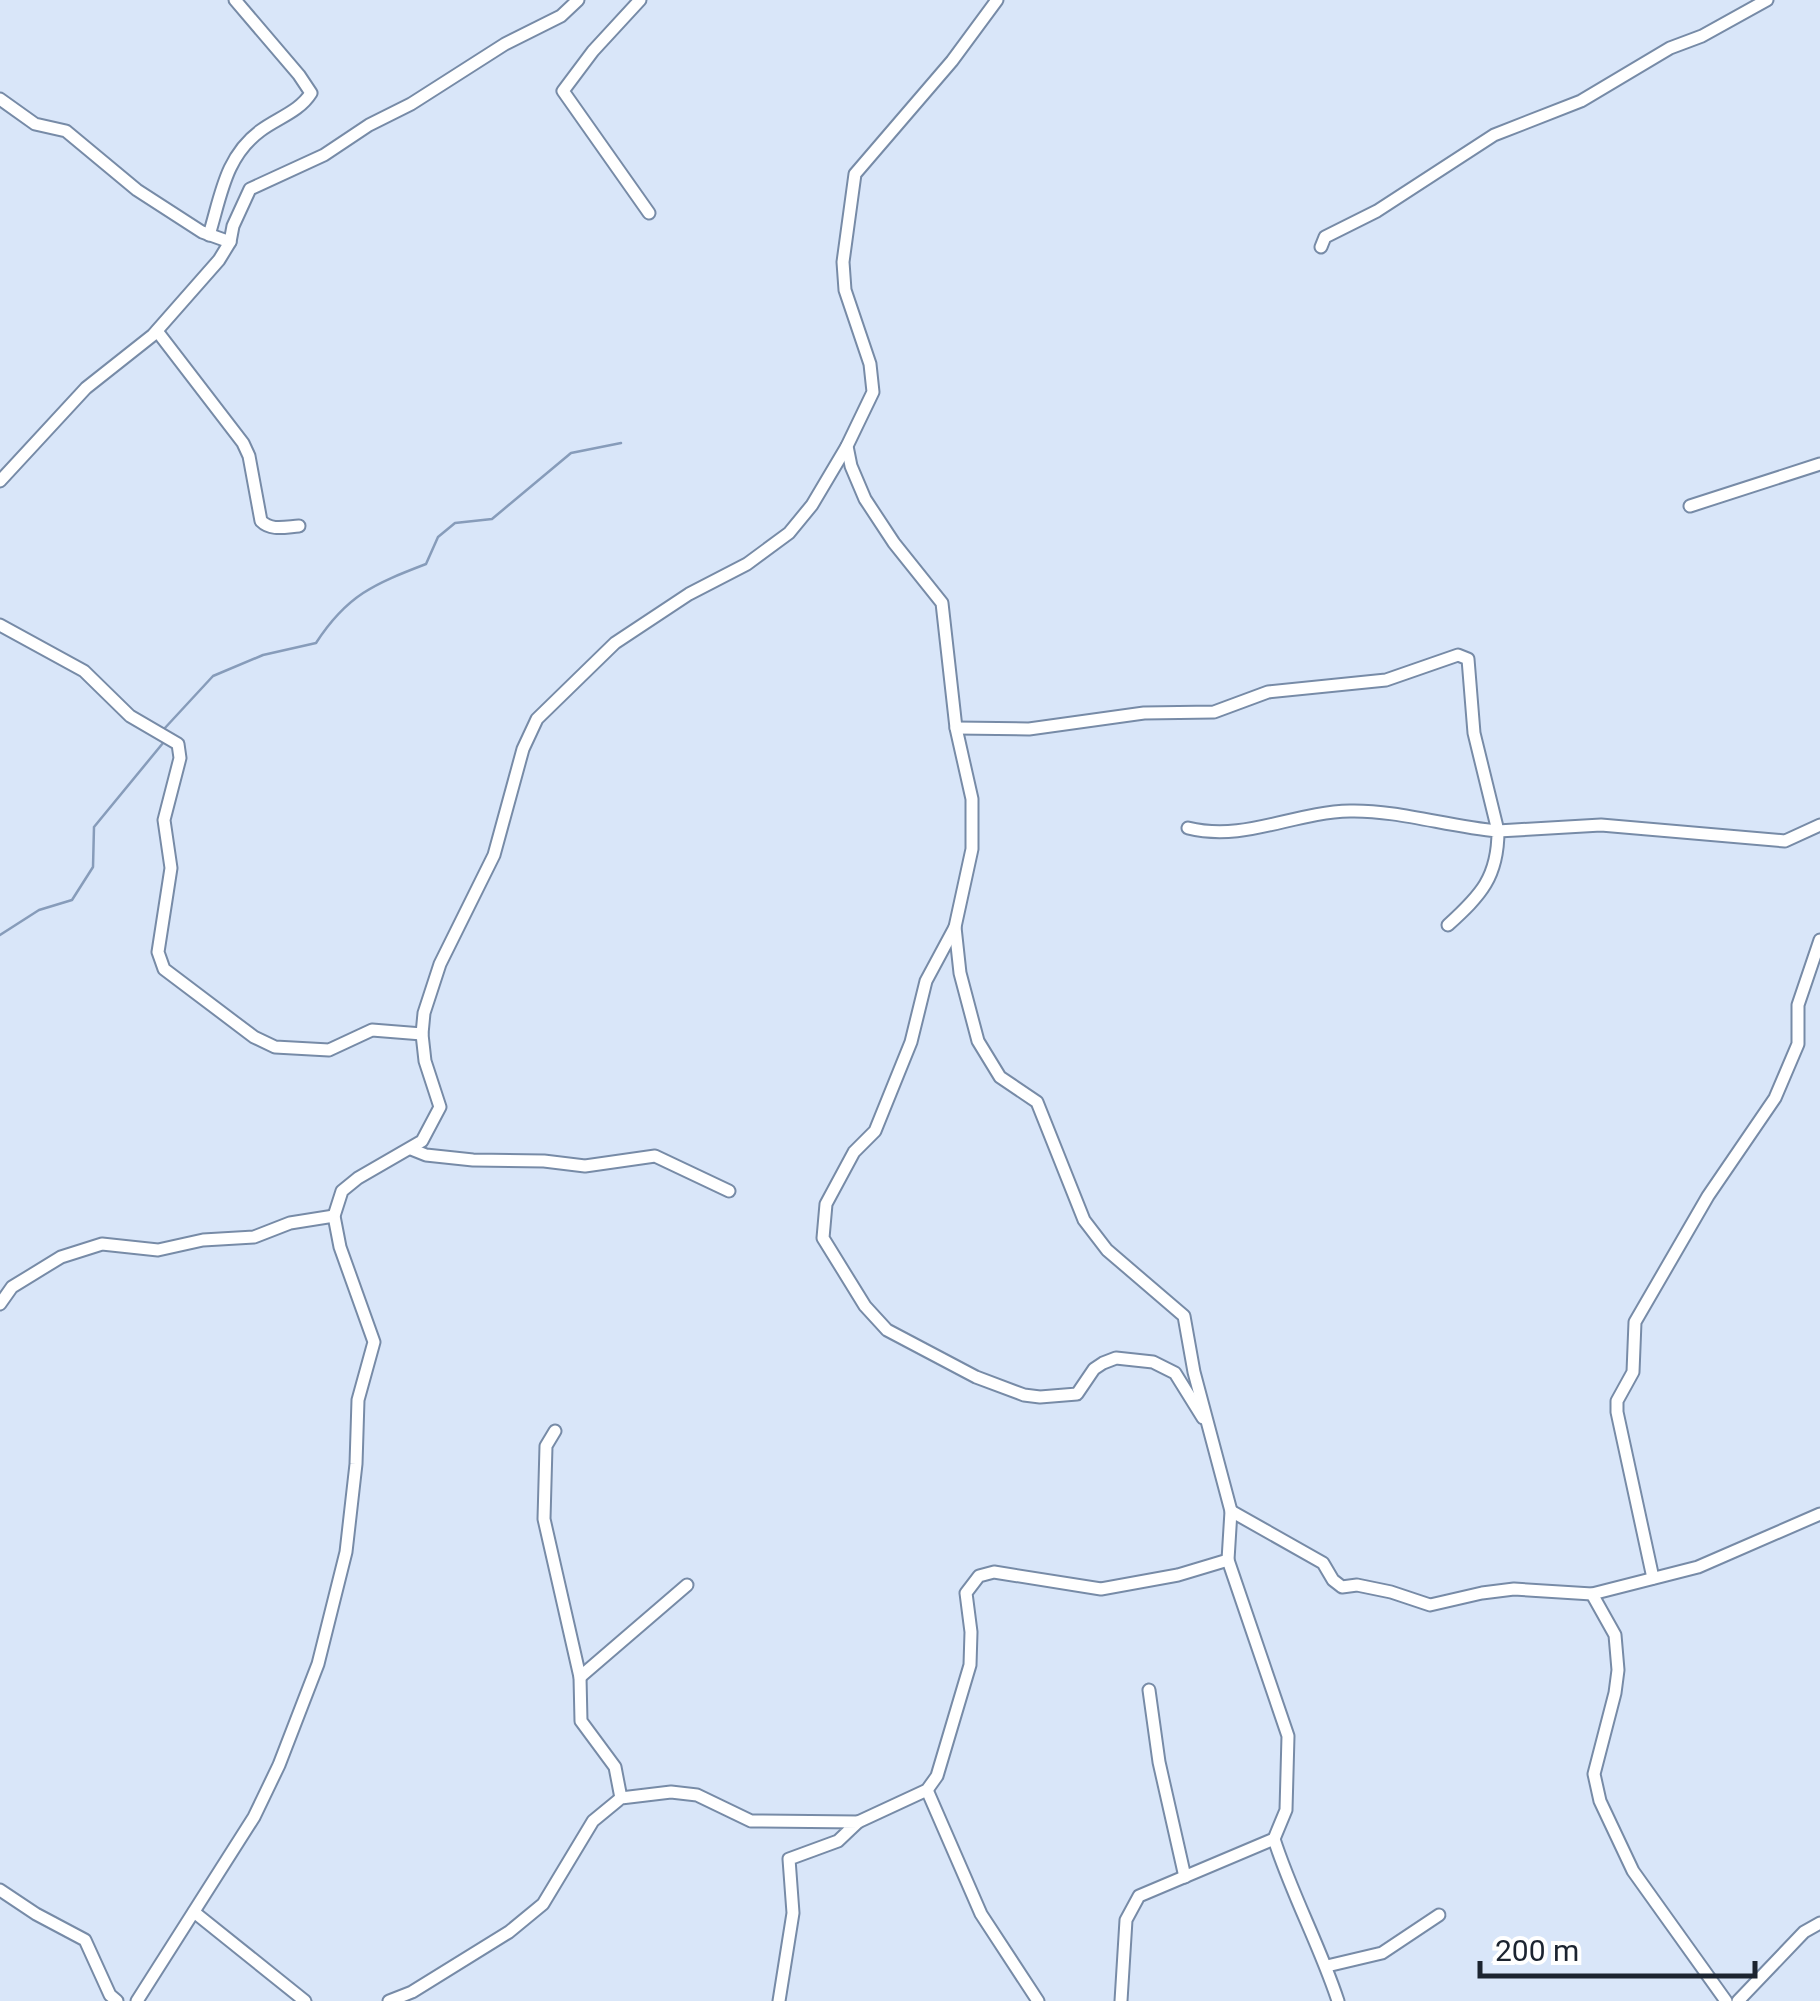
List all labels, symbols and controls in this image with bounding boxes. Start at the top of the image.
scale bar [1480,1916,1755,1978]
text: 200 m [1495,1933,1579,1968]

